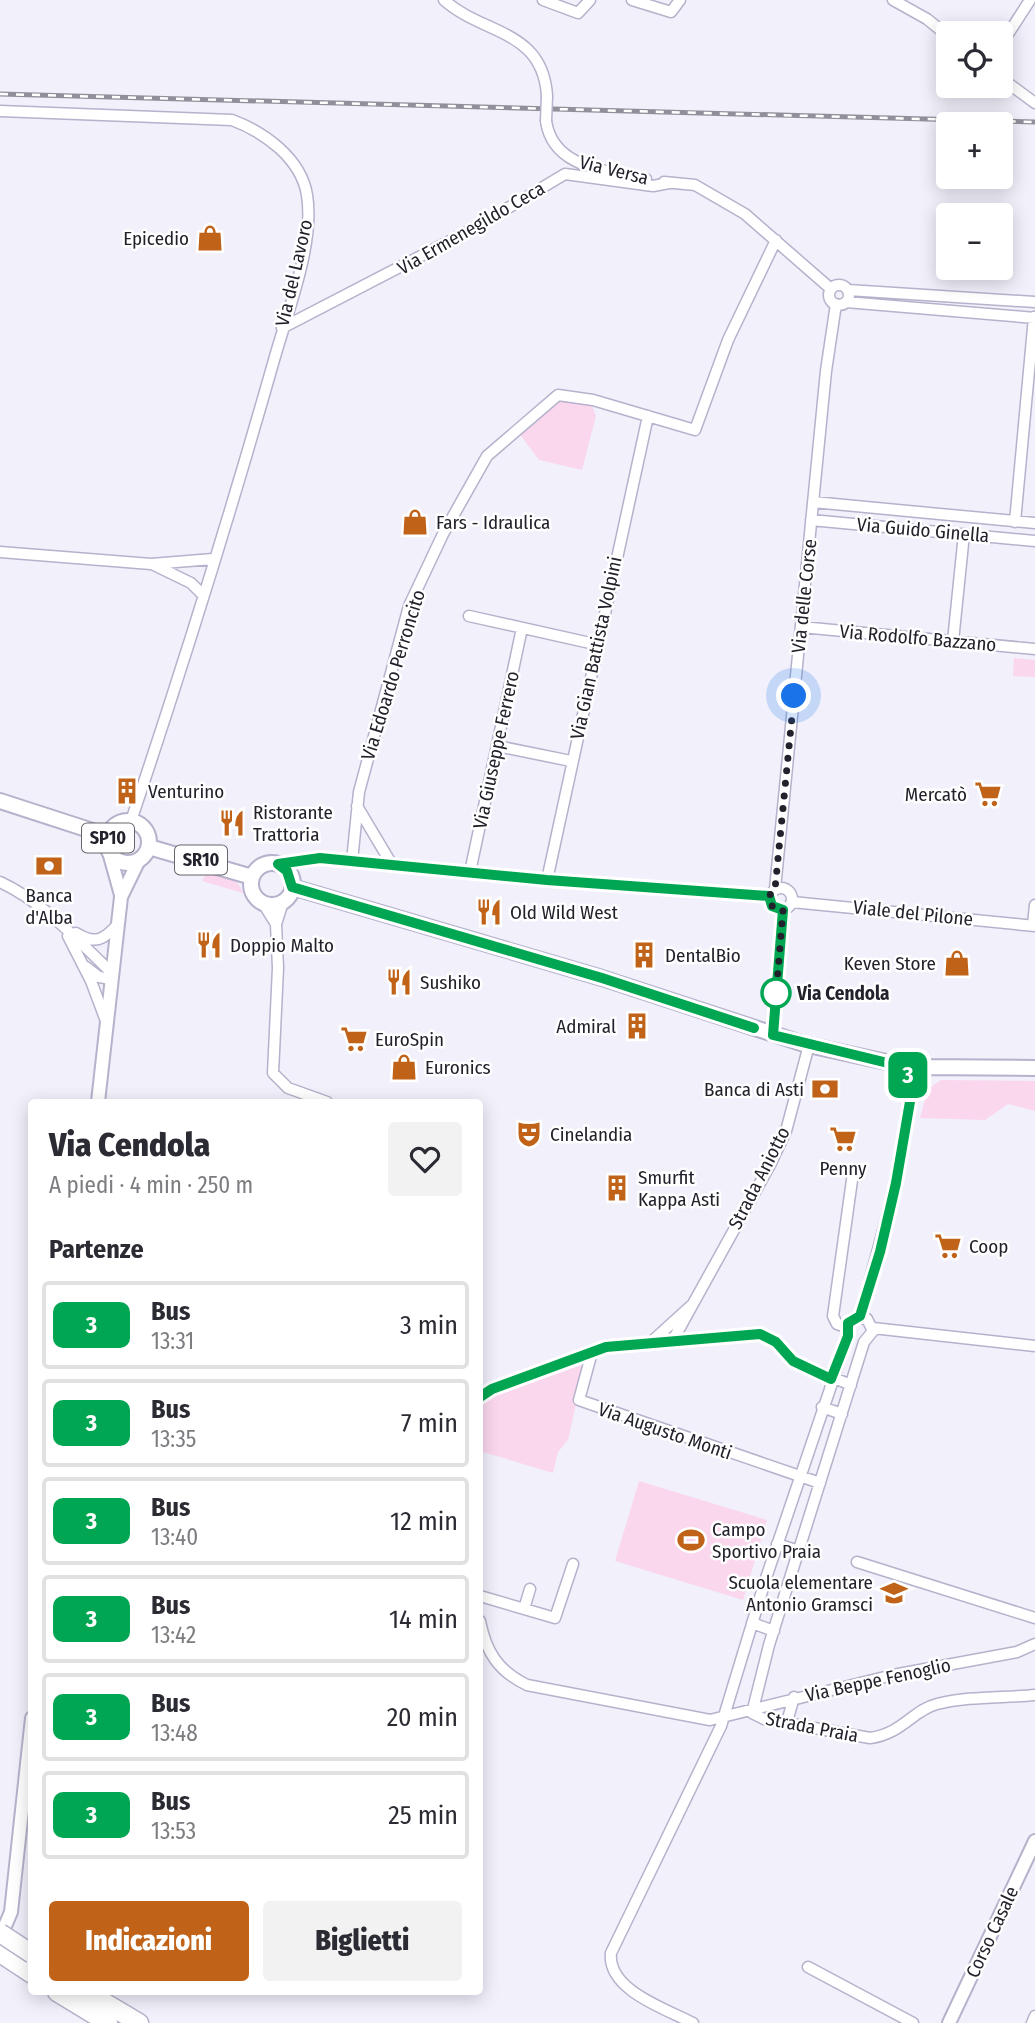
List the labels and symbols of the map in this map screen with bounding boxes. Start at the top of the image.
street label: Via Versa [577,150,651,190]
street label: Via Ermenegildo Ceca [393,176,549,280]
street label: Via del Lavoro [271,217,317,329]
shop icon: Epicedio [195,223,225,253]
place label: Epicedio [123,227,189,250]
shop icon: Fars - Idraulica [400,507,430,537]
place label: Fars - Idraulica [436,511,550,534]
street label: Via Guido Ginella [856,513,990,547]
street label: Via delle Corse [787,538,821,654]
street label: Via Gian Battista Volpini [565,554,627,742]
street label: Via Edoardo Perroncito [356,587,430,763]
street label: Via Rodolfo Bazzano [839,620,997,656]
street label: Via Giuseppe Ferrero [468,669,524,831]
your location [776,678,811,713]
building icon: Venturino [112,776,142,806]
supermarket icon: Mercatò [973,779,1003,809]
place label: Venturino [148,780,224,803]
place label: Mercatò [905,783,967,806]
place label: Ristorante Trattoria [253,801,333,846]
restaurant icon: Ristorante Trattoria [217,808,247,838]
road number: SP10 [82,824,134,852]
road number: SR10 [175,846,227,874]
bank icon: Banca d'Alba [34,851,64,881]
place label: Banca d'Alba [25,884,73,929]
street label: Viale del Pilone [852,895,974,931]
restaurant icon: Old Wild West [474,897,504,927]
place label: Old Wild West [510,901,619,924]
restaurant icon: Doppio Malto [194,930,224,960]
place label: Doppio Malto [230,934,334,957]
building icon: DentalBio [629,940,659,970]
place label: DentalBio [665,944,741,967]
shop icon: Keven Store [942,948,972,978]
place label: Keven Store [844,952,936,975]
restaurant icon: Sushiko [384,967,414,997]
place label: Sushiko [420,971,481,994]
marker: Via Cendola [761,978,791,1008]
place label: Via Cendola [796,982,890,1005]
building icon: Admiral [622,1011,652,1041]
place label: Admiral [556,1015,616,1038]
supermarket icon: EuroSpin [339,1024,369,1054]
place label: EuroSpin [375,1028,444,1051]
shop icon: Euronics [389,1052,419,1082]
line badge: 3 [885,1052,931,1098]
place label: Euronics [425,1056,491,1079]
bank icon: Banca di Asti [810,1074,840,1104]
place label: Banca di Asti [704,1078,804,1101]
theatre icon: Cinelandia [514,1119,544,1149]
place label: Cinelandia [550,1123,632,1146]
street label: Strada Aniotto [723,1123,795,1233]
supermarket icon: Penny [828,1124,858,1154]
place label: Penny [819,1157,867,1180]
place label: Smurfit Kappa Asti [638,1166,720,1211]
building icon: Smurfit Kappa Asti [602,1173,632,1203]
supermarket icon: Coop [933,1231,963,1261]
place label: Coop [969,1235,1008,1258]
street label: Via Augusto Monti [595,1397,735,1465]
place label: Campo Sportivo Praia [712,1518,821,1563]
sports icon: Campo Sportivo Praia [676,1525,706,1555]
place label: Scuola elementare Antonio Gramsci [728,1571,873,1616]
school or university icon: Scuola elementare Antonio Gramsci [879,1578,909,1608]
street label: Via Beppe Fenoglio [803,1653,953,1707]
street label: Strada Praia [764,1707,860,1747]
street label: Corso Casale [961,1883,1023,1981]

